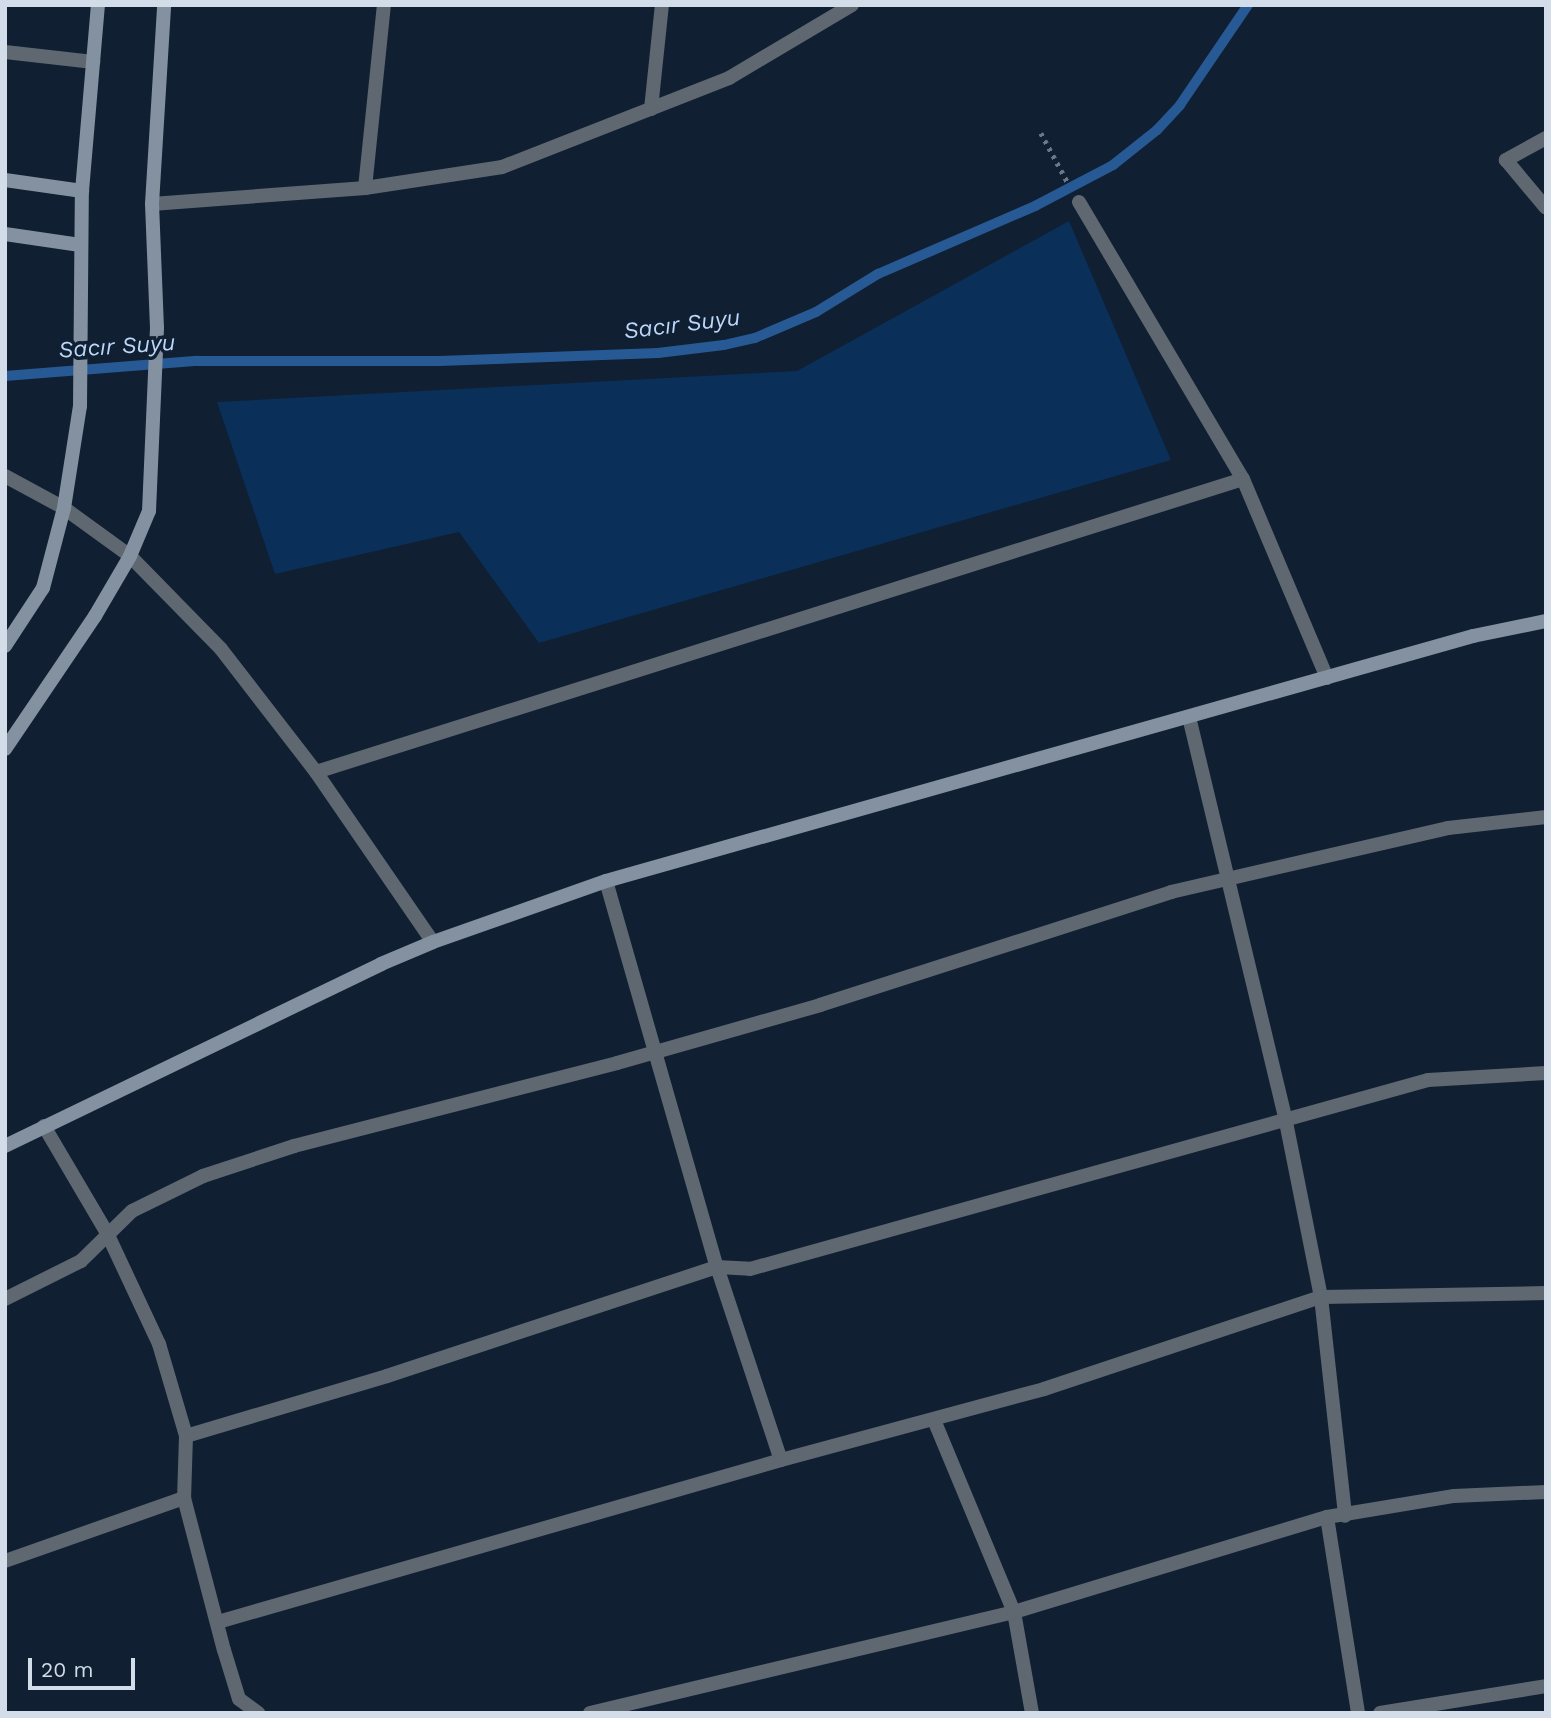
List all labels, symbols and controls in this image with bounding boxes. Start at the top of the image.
water label: Sacır Suyu [622,304,742,346]
water label: Sacır Suyu [57,329,177,365]
scale bar [32,1644,138,1688]
text: 20 m [41,1657,93,1682]

